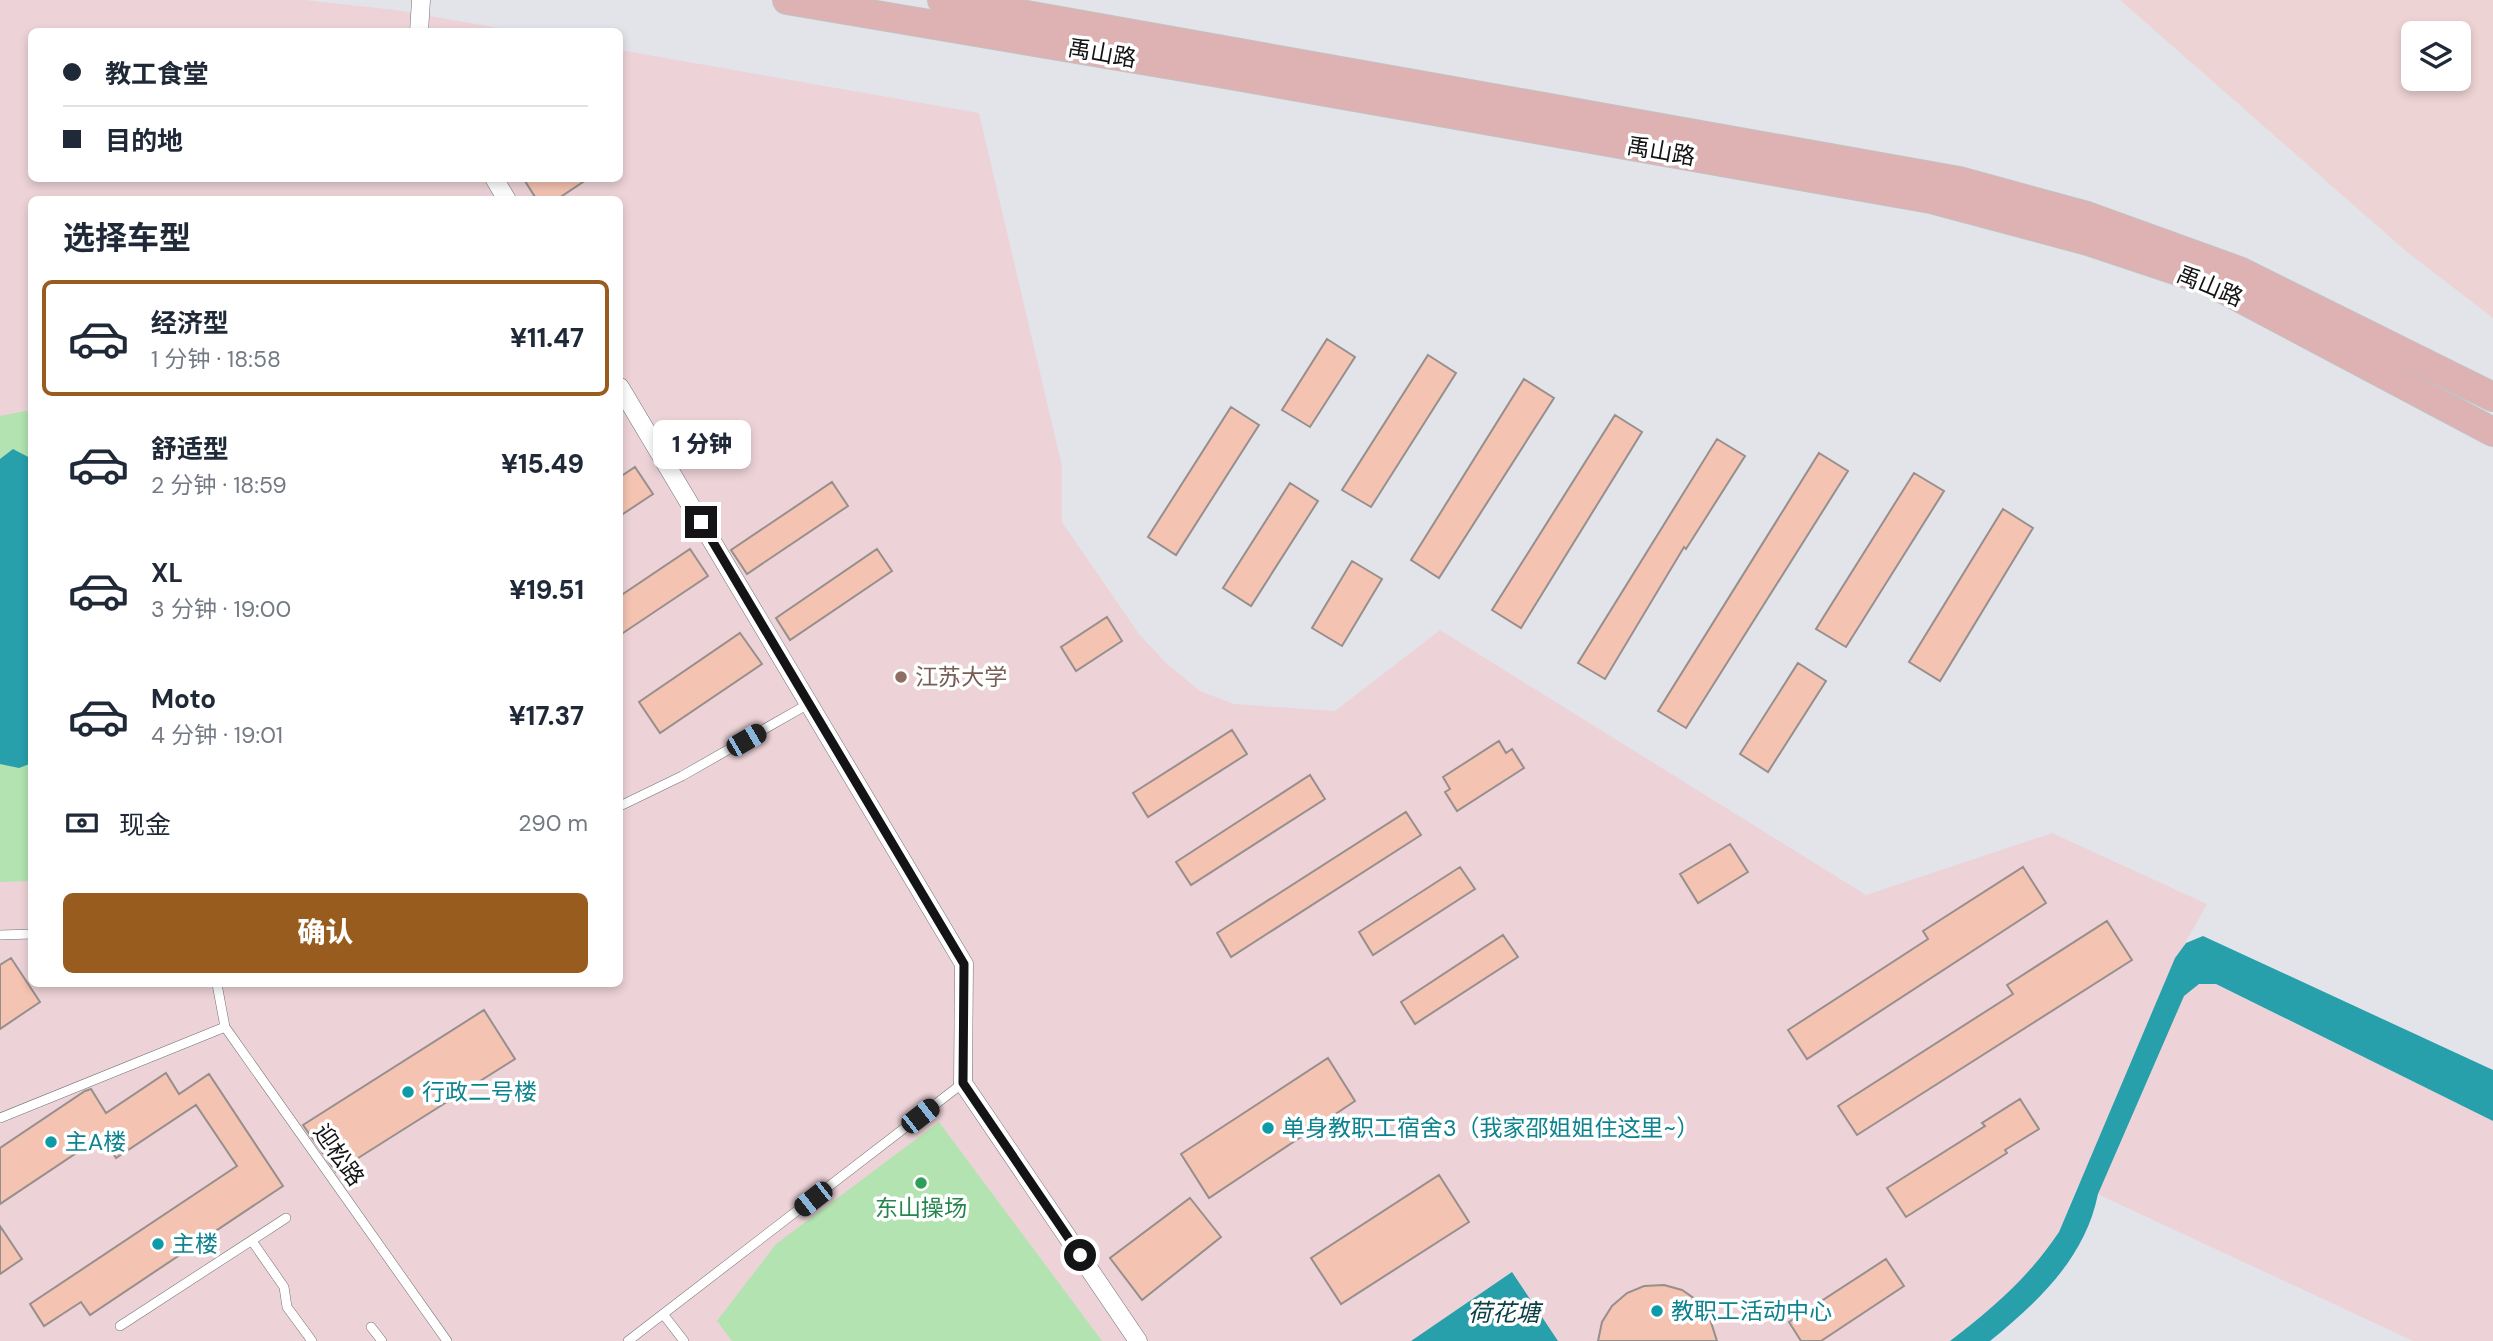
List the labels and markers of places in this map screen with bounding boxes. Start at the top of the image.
place label: 江苏大学 [915,662,1007,692]
marker: 江苏大学 [893,669,909,685]
place label: 行政二号楼 [422,1077,537,1107]
marker: 行政二号楼 [400,1084,416,1100]
place label: 单身教职工宿舍3（我家邵姐姐住这里~） [1282,1113,1699,1143]
marker: 单身教职工宿舍3（我家邵姐姐住这里~） [1260,1120,1276,1136]
place label: 主A楼 [65,1127,126,1157]
marker: 主A楼 [43,1134,59,1150]
marker: 东山操场 [913,1175,929,1191]
place label: 东山操场 [875,1193,967,1223]
place label: 主楼 [172,1229,218,1259]
marker: 主楼 [150,1236,166,1252]
place label: 教职工活动中心 [1671,1296,1832,1326]
marker: 教职工活动中心 [1649,1303,1665,1319]

